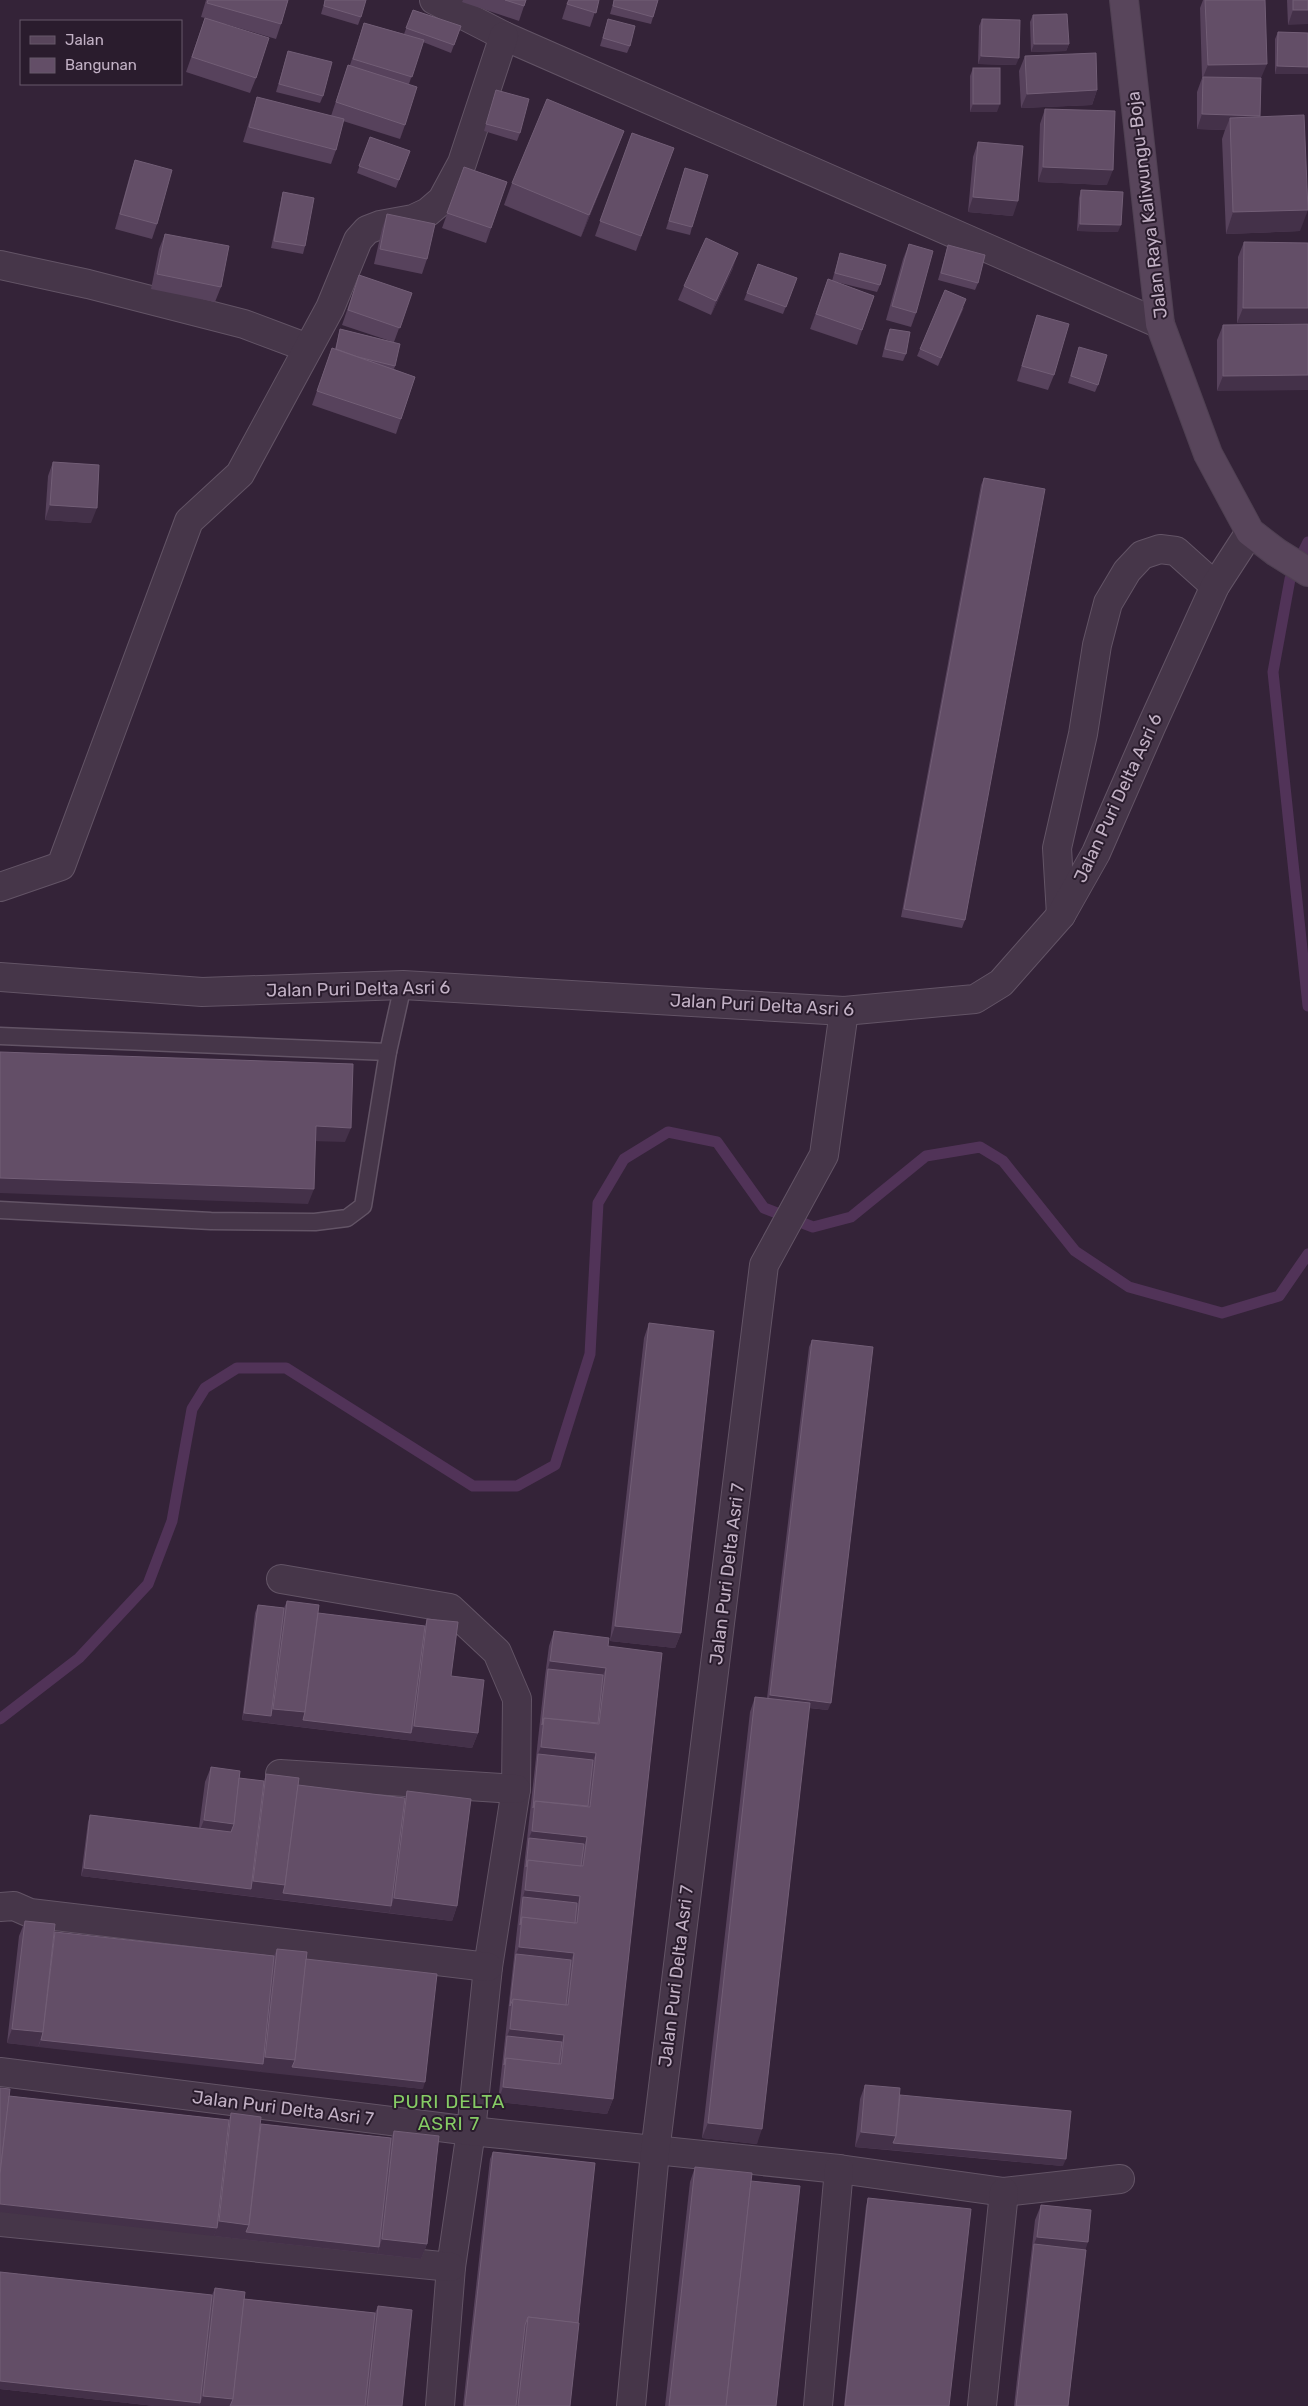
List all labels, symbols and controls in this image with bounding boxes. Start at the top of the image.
legend [20,20,182,85]
text: Jalan [65,31,104,49]
text: Bangunan [65,56,137,74]
street label: Jalan Raya Kaliwungu-Boja [1122,90,1172,320]
street label: Jalan Puri Delta Asri 6 [1069,710,1167,886]
street label: Jalan Puri Delta Asri 6 [266,976,451,1002]
street label: Jalan Puri Delta Asri 6 [669,989,855,1021]
street label: Jalan Puri Delta Asri 7 [705,1482,749,1666]
street label: Jalan Puri Delta Asri 7 [654,1884,698,2068]
street label: Jalan Puri Delta Asri 7 [191,2086,375,2130]
district label: PURI DELTA ASRI 7 [392,2090,506,2135]

